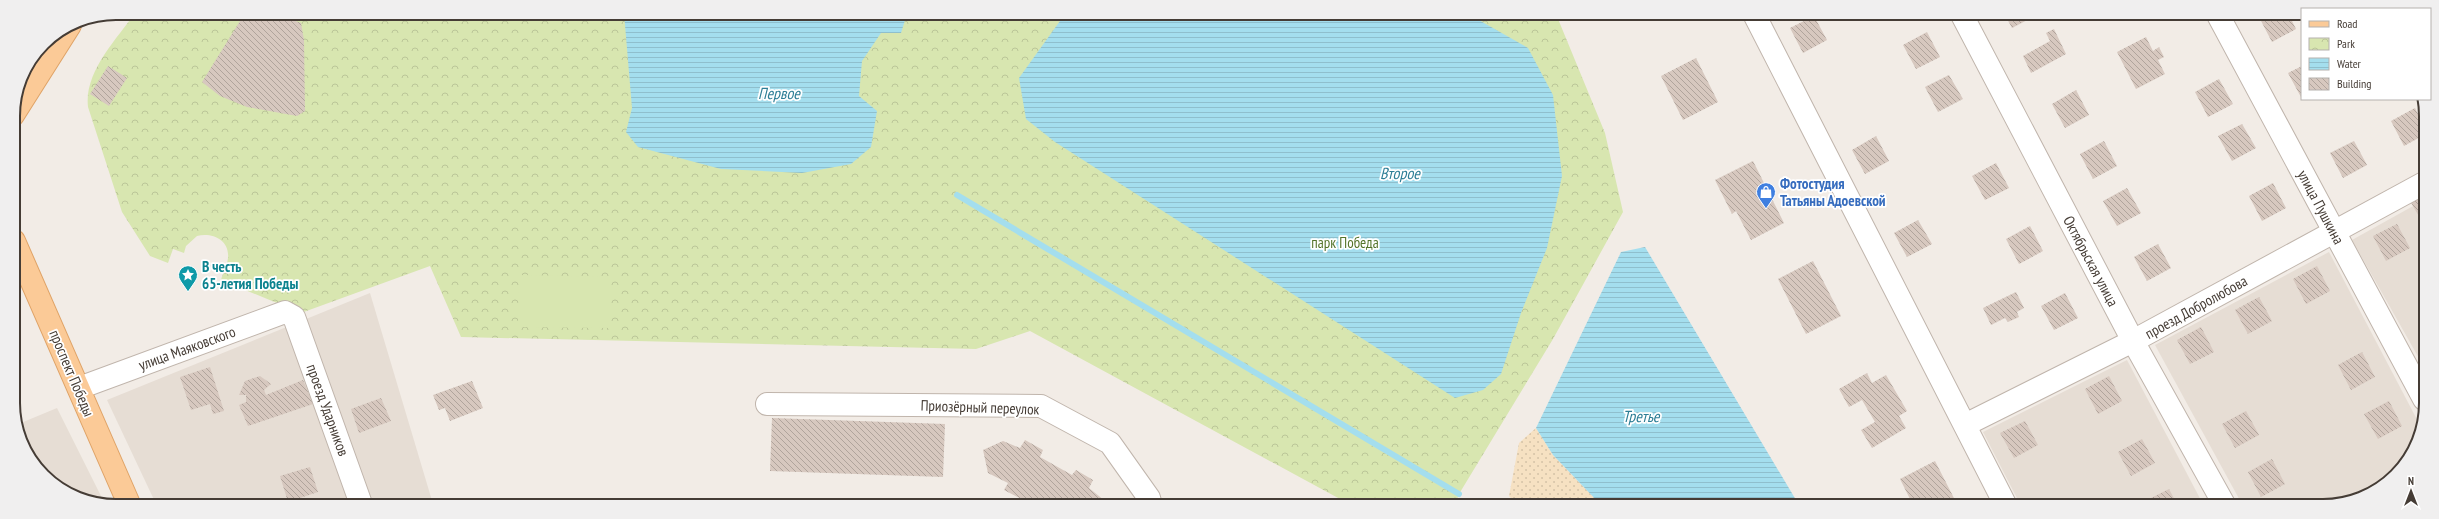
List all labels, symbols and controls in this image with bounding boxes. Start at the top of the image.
legend [2301,8,2431,100]
text: Road [2337,16,2357,31]
text: Park [2337,36,2355,51]
text: Water [2337,56,2362,71]
text: Building [2337,76,2372,91]
water label: Первое [758,83,801,103]
water label: Второе [1380,163,1421,183]
street label: улица Пушкина [2294,167,2348,247]
place label: Фотостудия Татьяны Адоевской [1780,174,1886,210]
shop icon: Фотостудия Татьяны Адоевской [1755,181,1777,209]
street label: Октябрьская улица [2059,212,2123,310]
park label: парк Победa [1311,233,1379,252]
place label: В честь 65-летия Победы [202,257,298,293]
place icon: В честь 65-летия Победы [177,264,199,292]
street label: проезд Добролюбова [2142,271,2250,343]
street label: улица Маяковского [136,322,238,374]
street label: проспект Победы [45,327,99,419]
street label: проезд Ударников [303,361,353,459]
street label: Приозёрный переулок [920,395,1040,419]
water label: Третье [1623,406,1661,426]
north arrow [2391,471,2431,511]
text: N [2408,474,2414,488]

